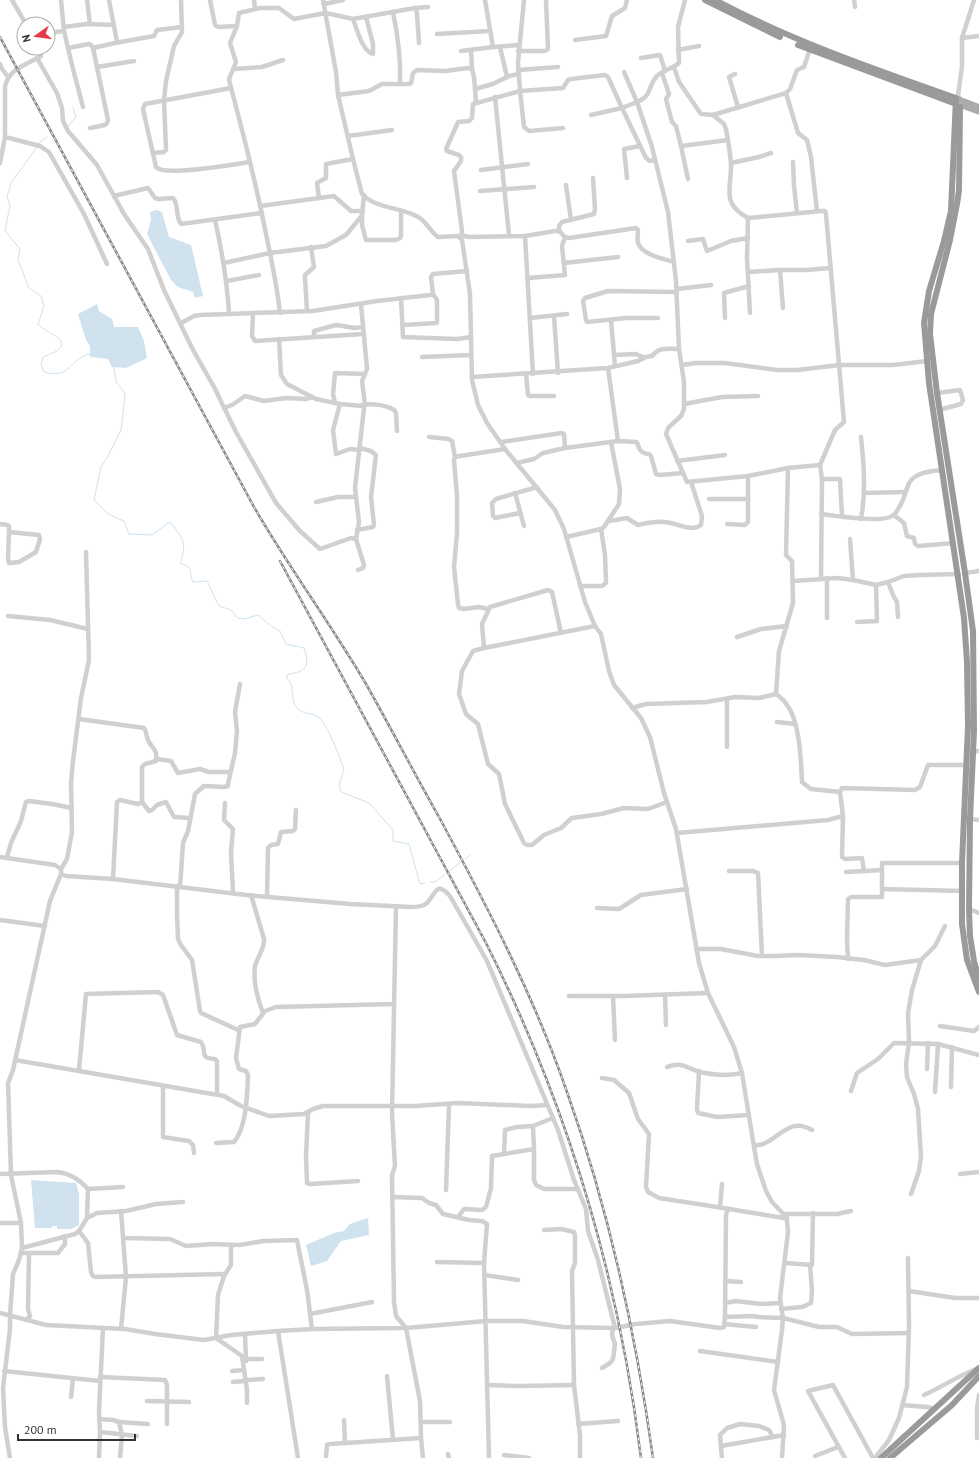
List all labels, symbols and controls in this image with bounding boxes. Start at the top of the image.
north arrow [16,16,56,56]
text: N [19,33,34,44]
scale bar [18,1416,135,1442]
text: 200 m [24,1422,57,1437]

